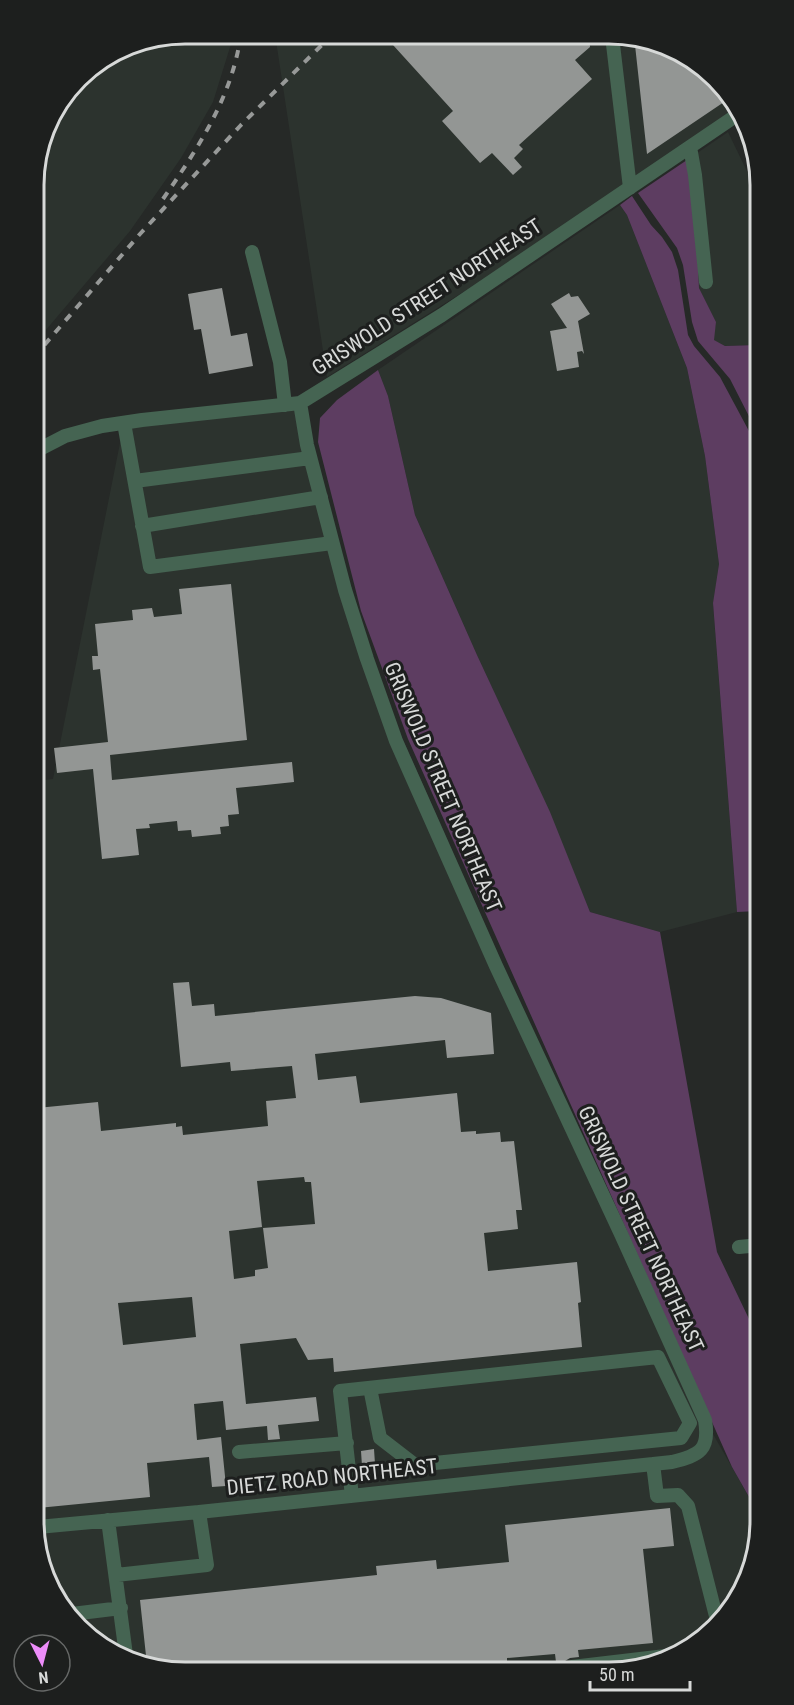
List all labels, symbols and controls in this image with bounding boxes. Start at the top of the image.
street label: GRISWOLD STREET NORTHEAST [308,214,546,380]
street label: GRISWOLD STREET NORTHEAST [379,659,507,915]
street label: GRISWOLD STREET NORTHEAST [573,1102,709,1356]
street label: DIETZ ROAD NORTHEAST [226,1454,438,1500]
north arrow [12,1633,72,1693]
scale bar [590,1654,690,1692]
text: 50 m [599,1664,634,1685]
text: N [38,1667,49,1687]

